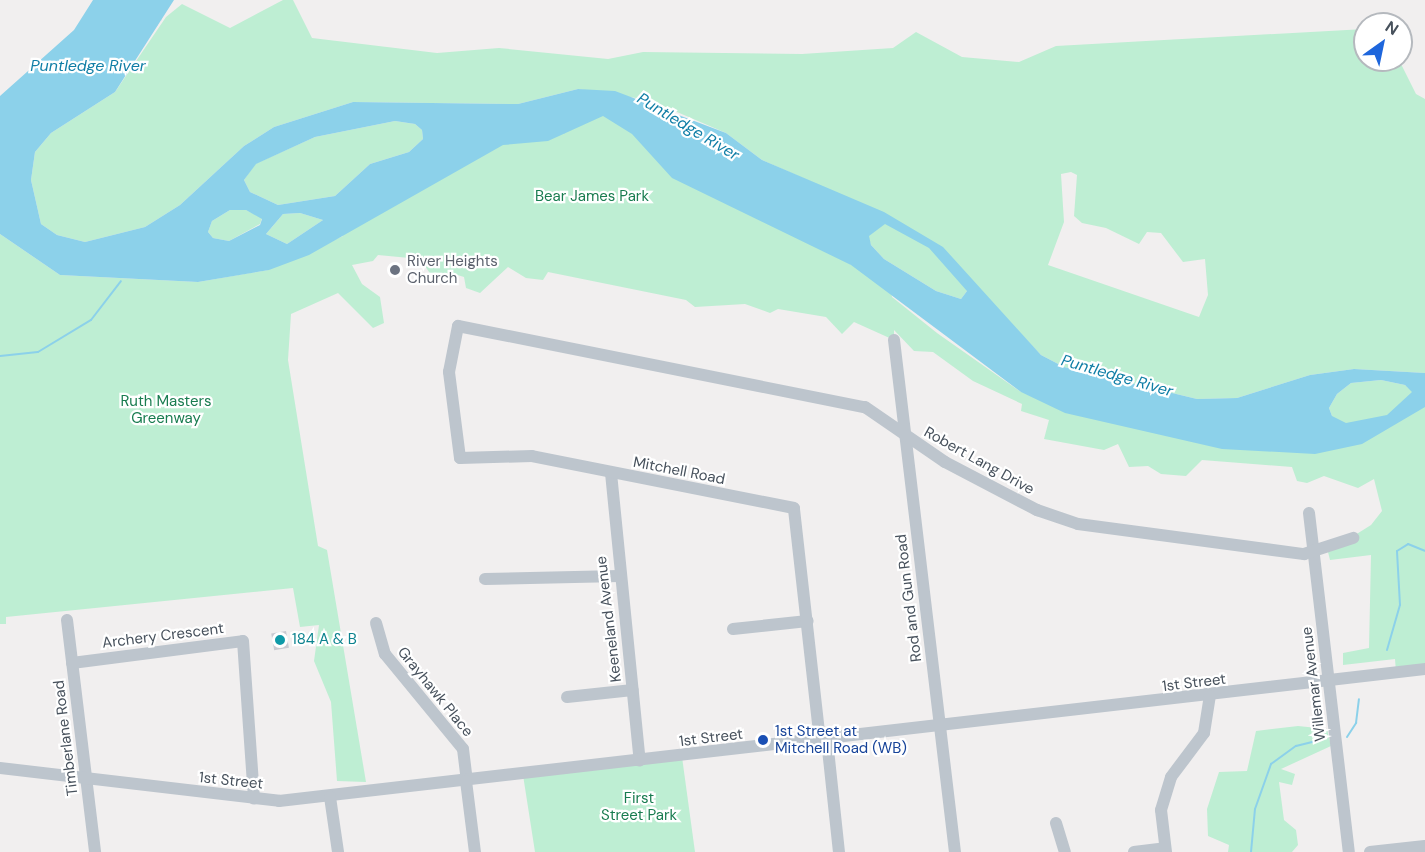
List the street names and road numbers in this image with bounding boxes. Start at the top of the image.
street label: Robert Lang Drive [921,423,1037,499]
street label: Mitchell Road [632,453,726,489]
street label: Rod and Gun Road [892,533,926,663]
street label: Keeneland Avenue [592,555,626,683]
street label: Archery Crescent [101,620,225,652]
street label: Willemar Avenue [1298,626,1330,742]
street label: Grayhawk Place [393,644,477,740]
street label: 1st Street [1161,670,1227,696]
street label: Timberlane Road [50,679,82,797]
street label: 1st Street [678,725,744,751]
street label: 1st Street [198,769,264,793]

